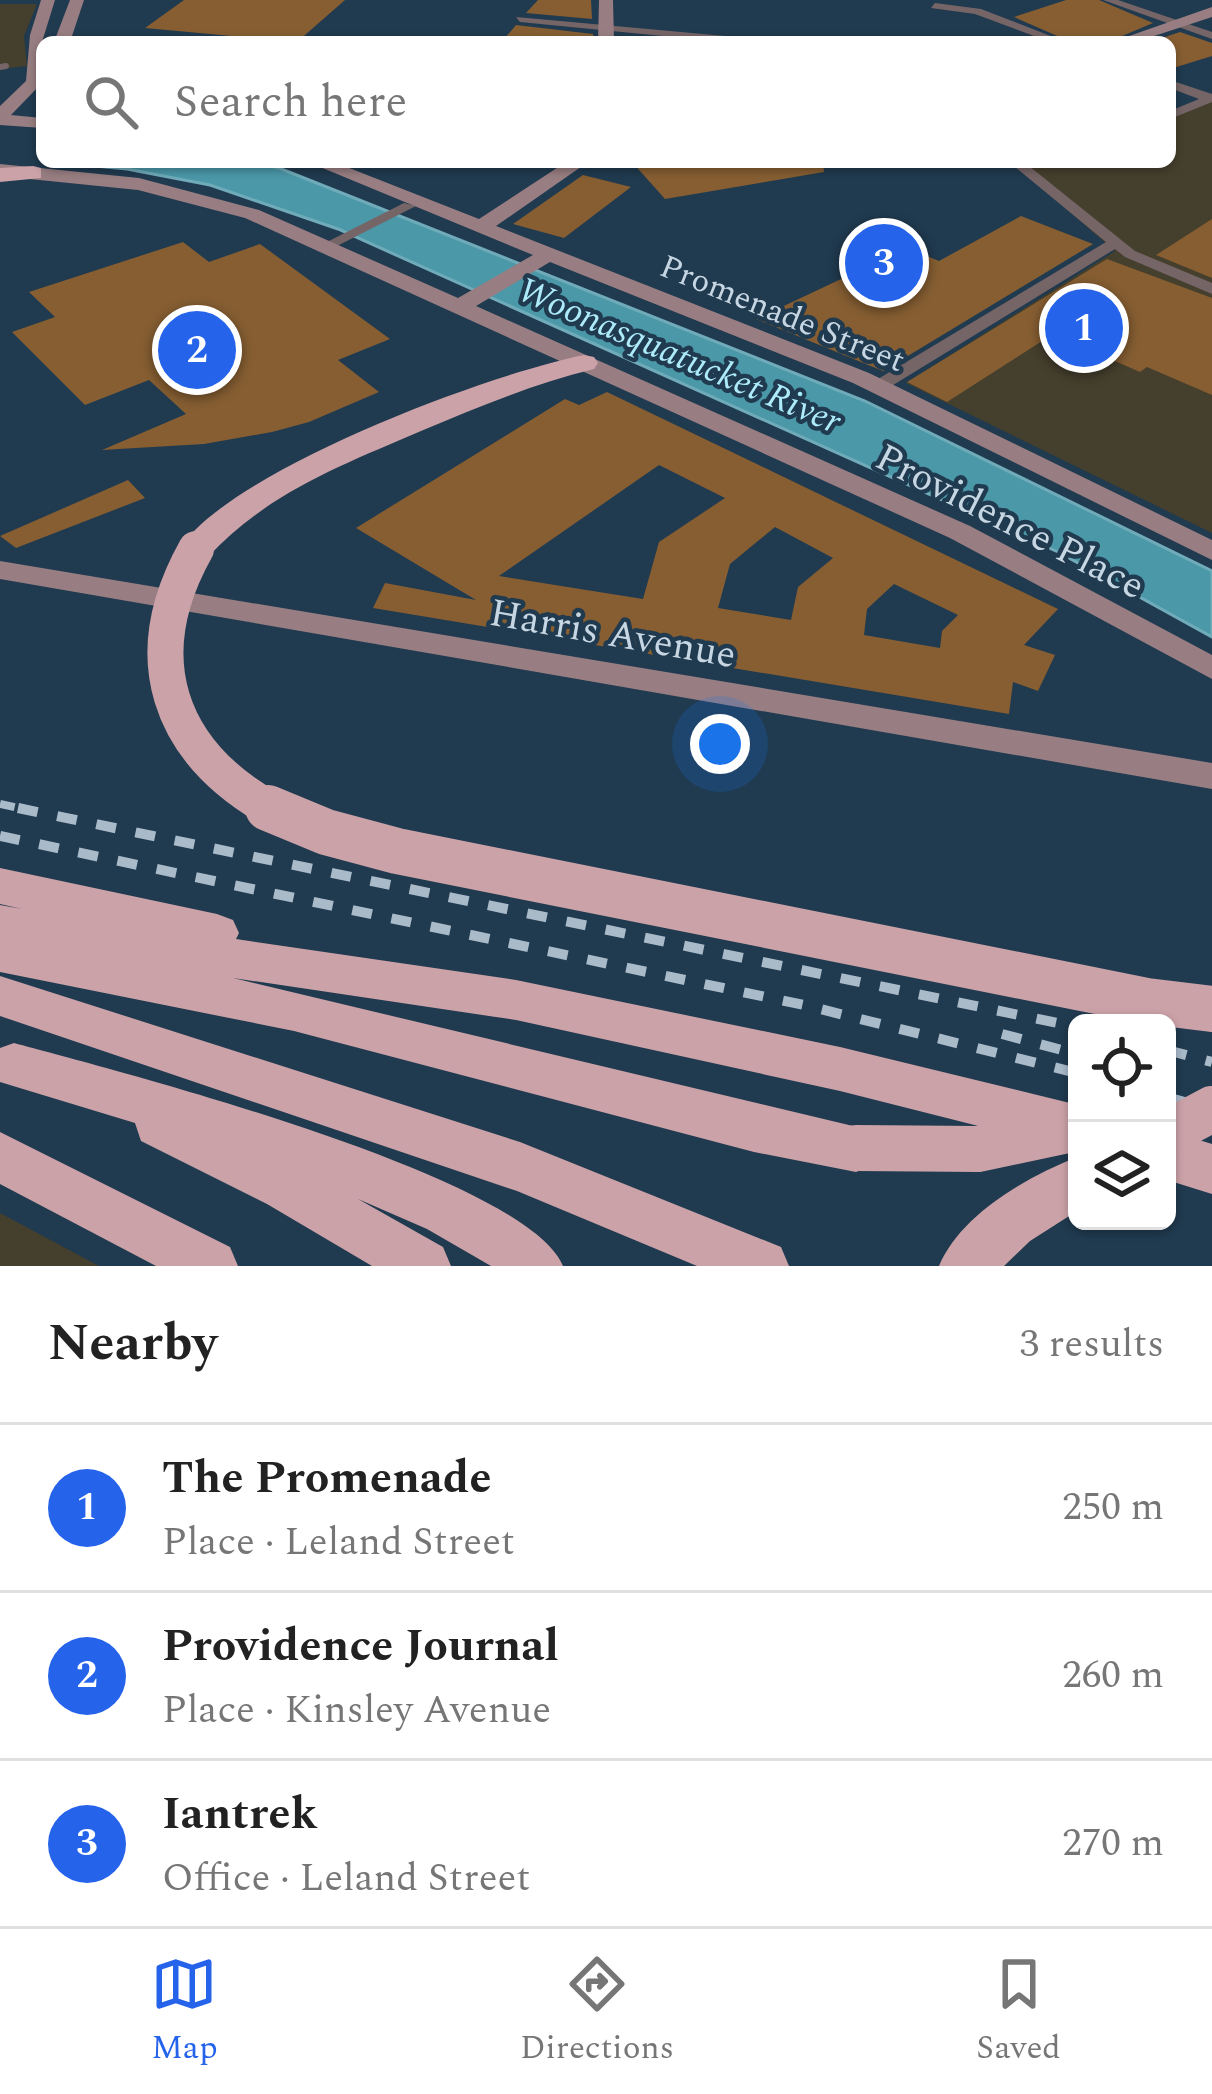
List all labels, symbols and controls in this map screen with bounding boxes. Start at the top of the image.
search box [36,36,1176,168]
text: Search here [174,68,407,137]
icon: search [78,69,144,135]
pin: 3 [845,218,923,308]
street label: Promenade Street [652,242,912,386]
water label: Woonasquatucket River [509,263,850,450]
pin: 1 [1045,283,1123,373]
pin: 2 [158,305,236,395]
street label: Providence Place [865,429,1155,616]
street label: Harris Avenue [485,584,740,685]
your location [690,714,750,774]
map controls [1068,1014,1176,1230]
button: locate [1068,1014,1176,1122]
button: layers [1068,1122,1176,1230]
text: Nearby [48,1305,217,1383]
text: 3 results [1020,1315,1164,1374]
text: The Promenade [162,1444,492,1513]
text: 1 [76,1478,98,1537]
text: 250 m [1062,1478,1164,1537]
text: Place · Leland Street [162,1513,515,1572]
text: Providence Journal [162,1612,559,1681]
text: 2 [76,1646,98,1705]
text: 260 m [1062,1646,1164,1705]
text: Place · Kinsley Avenue [162,1681,551,1740]
text: Iantrek [162,1780,318,1849]
text: 3 [76,1814,98,1873]
text: 270 m [1062,1814,1164,1873]
text: Office · Leland Street [162,1849,530,1908]
tab: Map [151,1951,218,2073]
tab: Directions [520,1951,674,2073]
tab: Saved [976,1951,1061,2073]

